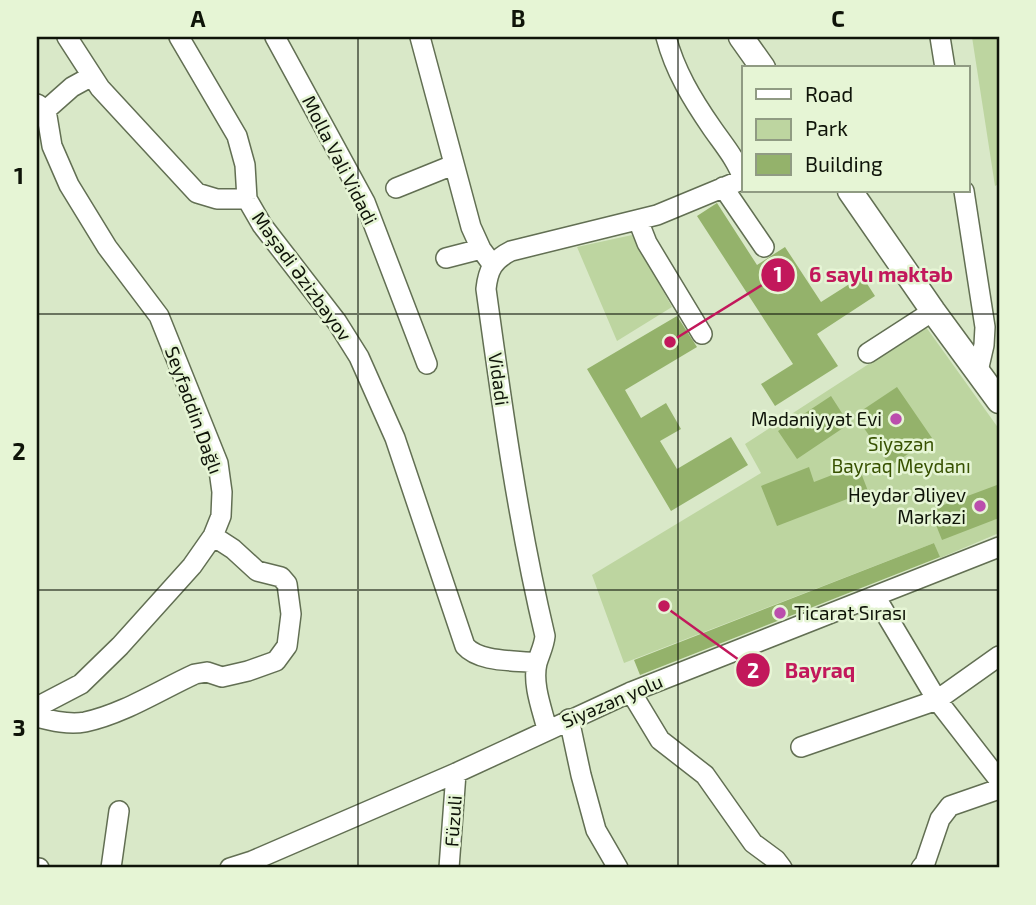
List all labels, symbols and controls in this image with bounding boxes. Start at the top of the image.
text: A [190,4,206,32]
text: B [511,4,525,32]
text: C [831,4,845,32]
legend [742,66,970,192]
text: Road [805,81,853,106]
street label: Molla Vəli Vidadi [298,91,383,228]
text: Park [805,115,848,140]
text: Building [805,151,883,176]
text: 1 [14,161,24,189]
street label: Məşədi Əzizbəyov [247,206,357,346]
callout: 6 saylı məktəb [760,254,967,296]
text: 1 [773,261,783,286]
text: 6 saylı məktəb [809,261,953,287]
street label: Seyfəddin Dağlı [161,343,228,477]
street label: Vidadi [484,351,515,407]
place label: Mədəniyyət Evi [751,407,882,430]
marker: Mədəniyyət Evi [888,411,904,427]
park label: Siyəzən Bayraq Meydanı [831,432,971,477]
text: 2 [12,437,26,465]
place label: Heydər Əliyev Mərkəzi [848,483,966,528]
marker: Heydər Əliyev Mərkəzi [972,498,988,514]
place label: Ticarət Sırası [794,601,907,624]
marker: Ticarət Sırası [772,605,788,621]
callout: Bayraq [735,649,869,691]
text: 2 [747,657,759,682]
text: Bayraq [785,657,855,683]
street label: Siyəzən yolu [558,669,666,732]
text: 3 [12,713,26,741]
street label: Füzuli [439,794,466,848]

